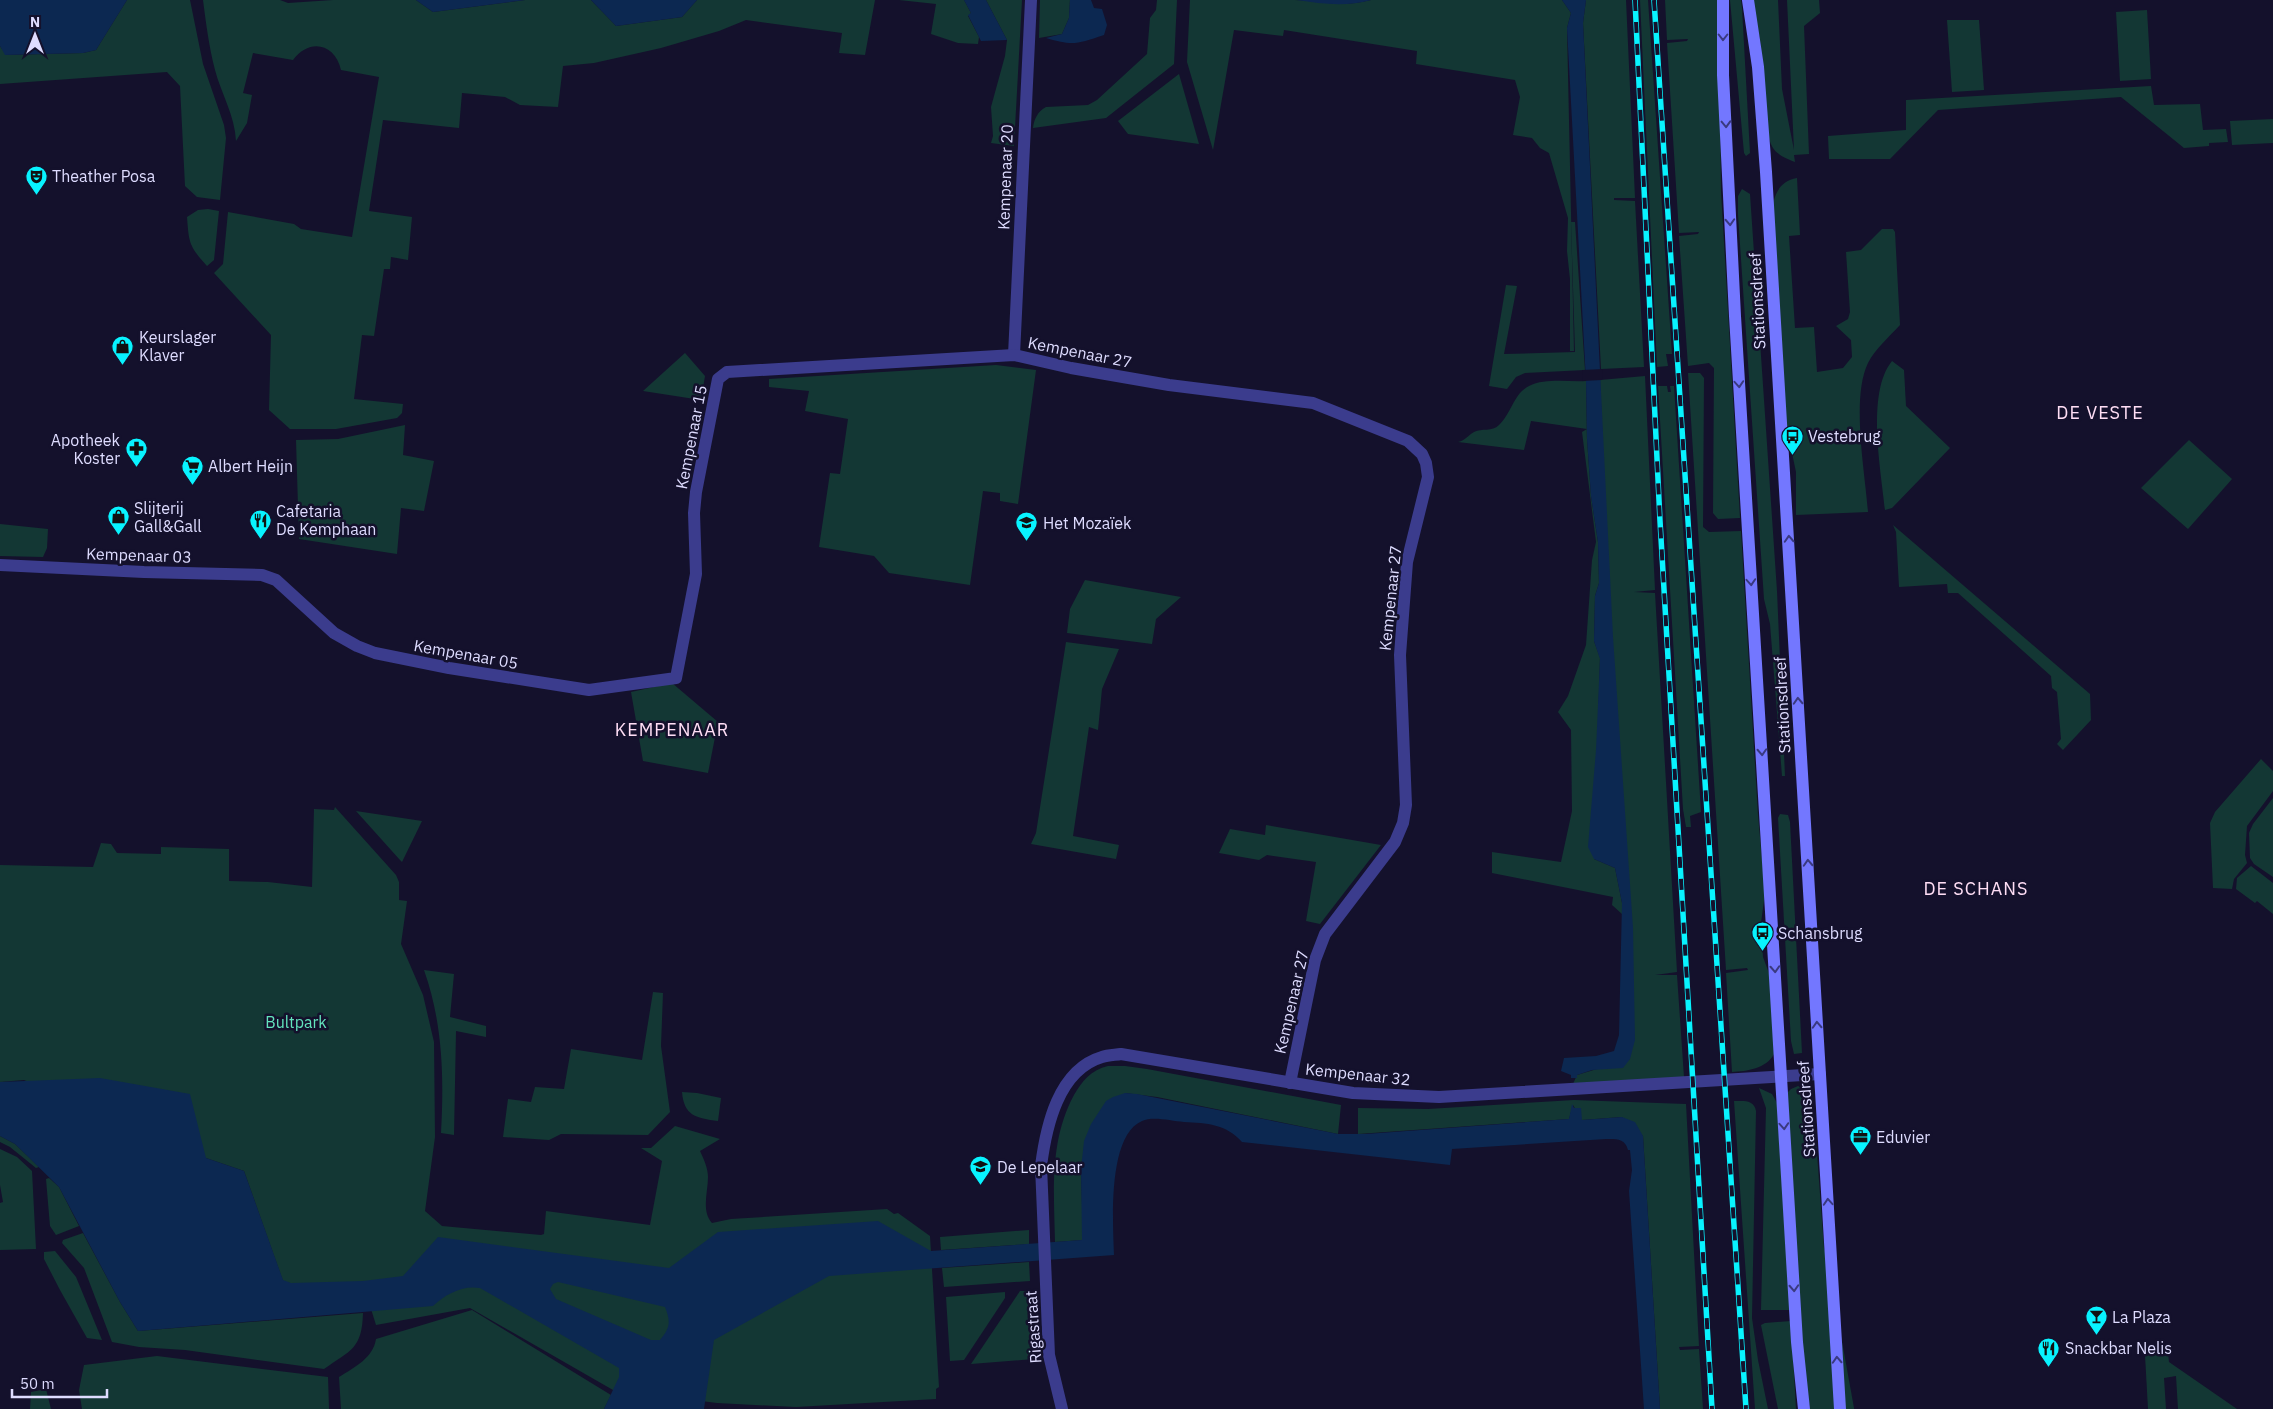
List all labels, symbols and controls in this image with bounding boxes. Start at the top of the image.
north arrow [10,10,60,60]
text: N [30,13,40,31]
one-way arrow [1718,34,1728,42]
one-way arrow [1720,120,1731,128]
street label: Kempenaar 20 [993,124,1017,230]
theatre icon: Theather Posa [24,164,48,195]
place label: Theather Posa [52,166,156,186]
one-way arrow [1725,218,1736,226]
street label: Stationsdreef [1744,252,1770,350]
place label: Keurslager Klaver [139,327,216,365]
street label: Kempenaar 27 [1026,332,1134,372]
shop icon: Keurslager Klaver [111,334,135,365]
one-way arrow [1734,381,1745,389]
street label: Kempenaar 15 [671,383,711,491]
district label: DE VESTE [2056,401,2144,424]
bus stop icon: Vestebrug [1780,424,1804,455]
place label: Vestebrug [1808,426,1881,446]
place label: Apotheek Koster [51,430,121,468]
pharmacy icon: Apotheek Koster [124,437,148,468]
supermarket icon: Albert Heijn [180,454,204,485]
place label: Albert Heijn [208,456,293,476]
place label: Slijterij Gall&Gall [134,498,202,536]
place label: Cafetaria De Kemphaan [276,501,376,539]
shop icon: Slijterij Gall&Gall [106,505,130,536]
restaurant icon: Cafetaria De Kemphaan [248,508,272,539]
school or university icon: Het Mozaïek [1015,511,1039,542]
place label: Het Mozaïek [1043,513,1132,533]
one-way arrow [1783,534,1794,542]
street label: Kempenaar 03 [86,543,192,567]
street label: Kempenaar 27 [1375,544,1405,652]
one-way arrow [1746,578,1757,586]
street label: Kempenaar 05 [412,635,520,673]
street label: Stationsdreef [1769,656,1795,754]
one-way arrow [1793,697,1804,705]
district label: KEMPENAAR [615,718,729,741]
one-way arrow [1756,748,1767,756]
one-way arrow [1802,859,1813,867]
district label: DE SCHANS [1924,877,2028,900]
bus stop icon: Schansbrug [1750,921,1774,952]
place label: Schansbrug [1778,923,1863,943]
street label: Kempenaar 27 [1269,948,1313,1056]
one-way arrow [1769,965,1780,973]
park label: Bultpark [265,1012,327,1032]
one-way arrow [1812,1021,1823,1029]
street label: Kempenaar 32 [1304,1059,1412,1089]
street label: Stationsdreef [1793,1060,1819,1158]
one-way arrow [1778,1122,1789,1130]
office icon: Eduvier [1848,1125,1872,1156]
place label: Eduvier [1876,1127,1930,1147]
school or university icon: De Lepelaar [969,1155,993,1186]
place label: De Lepelaar [997,1157,1082,1177]
one-way arrow [1823,1198,1834,1206]
one-way arrow [1789,1284,1800,1292]
street label: Rigastraat [1020,1290,1046,1364]
bar icon: La Plaza [2084,1305,2108,1336]
place label: La Plaza [2112,1307,2171,1327]
restaurant icon: Snackbar Nelis [2037,1336,2061,1367]
place label: Snackbar Nelis [2065,1338,2172,1358]
one-way arrow [1832,1356,1843,1364]
scale bar [12,1366,108,1398]
text: 50 m [20,1374,55,1393]

